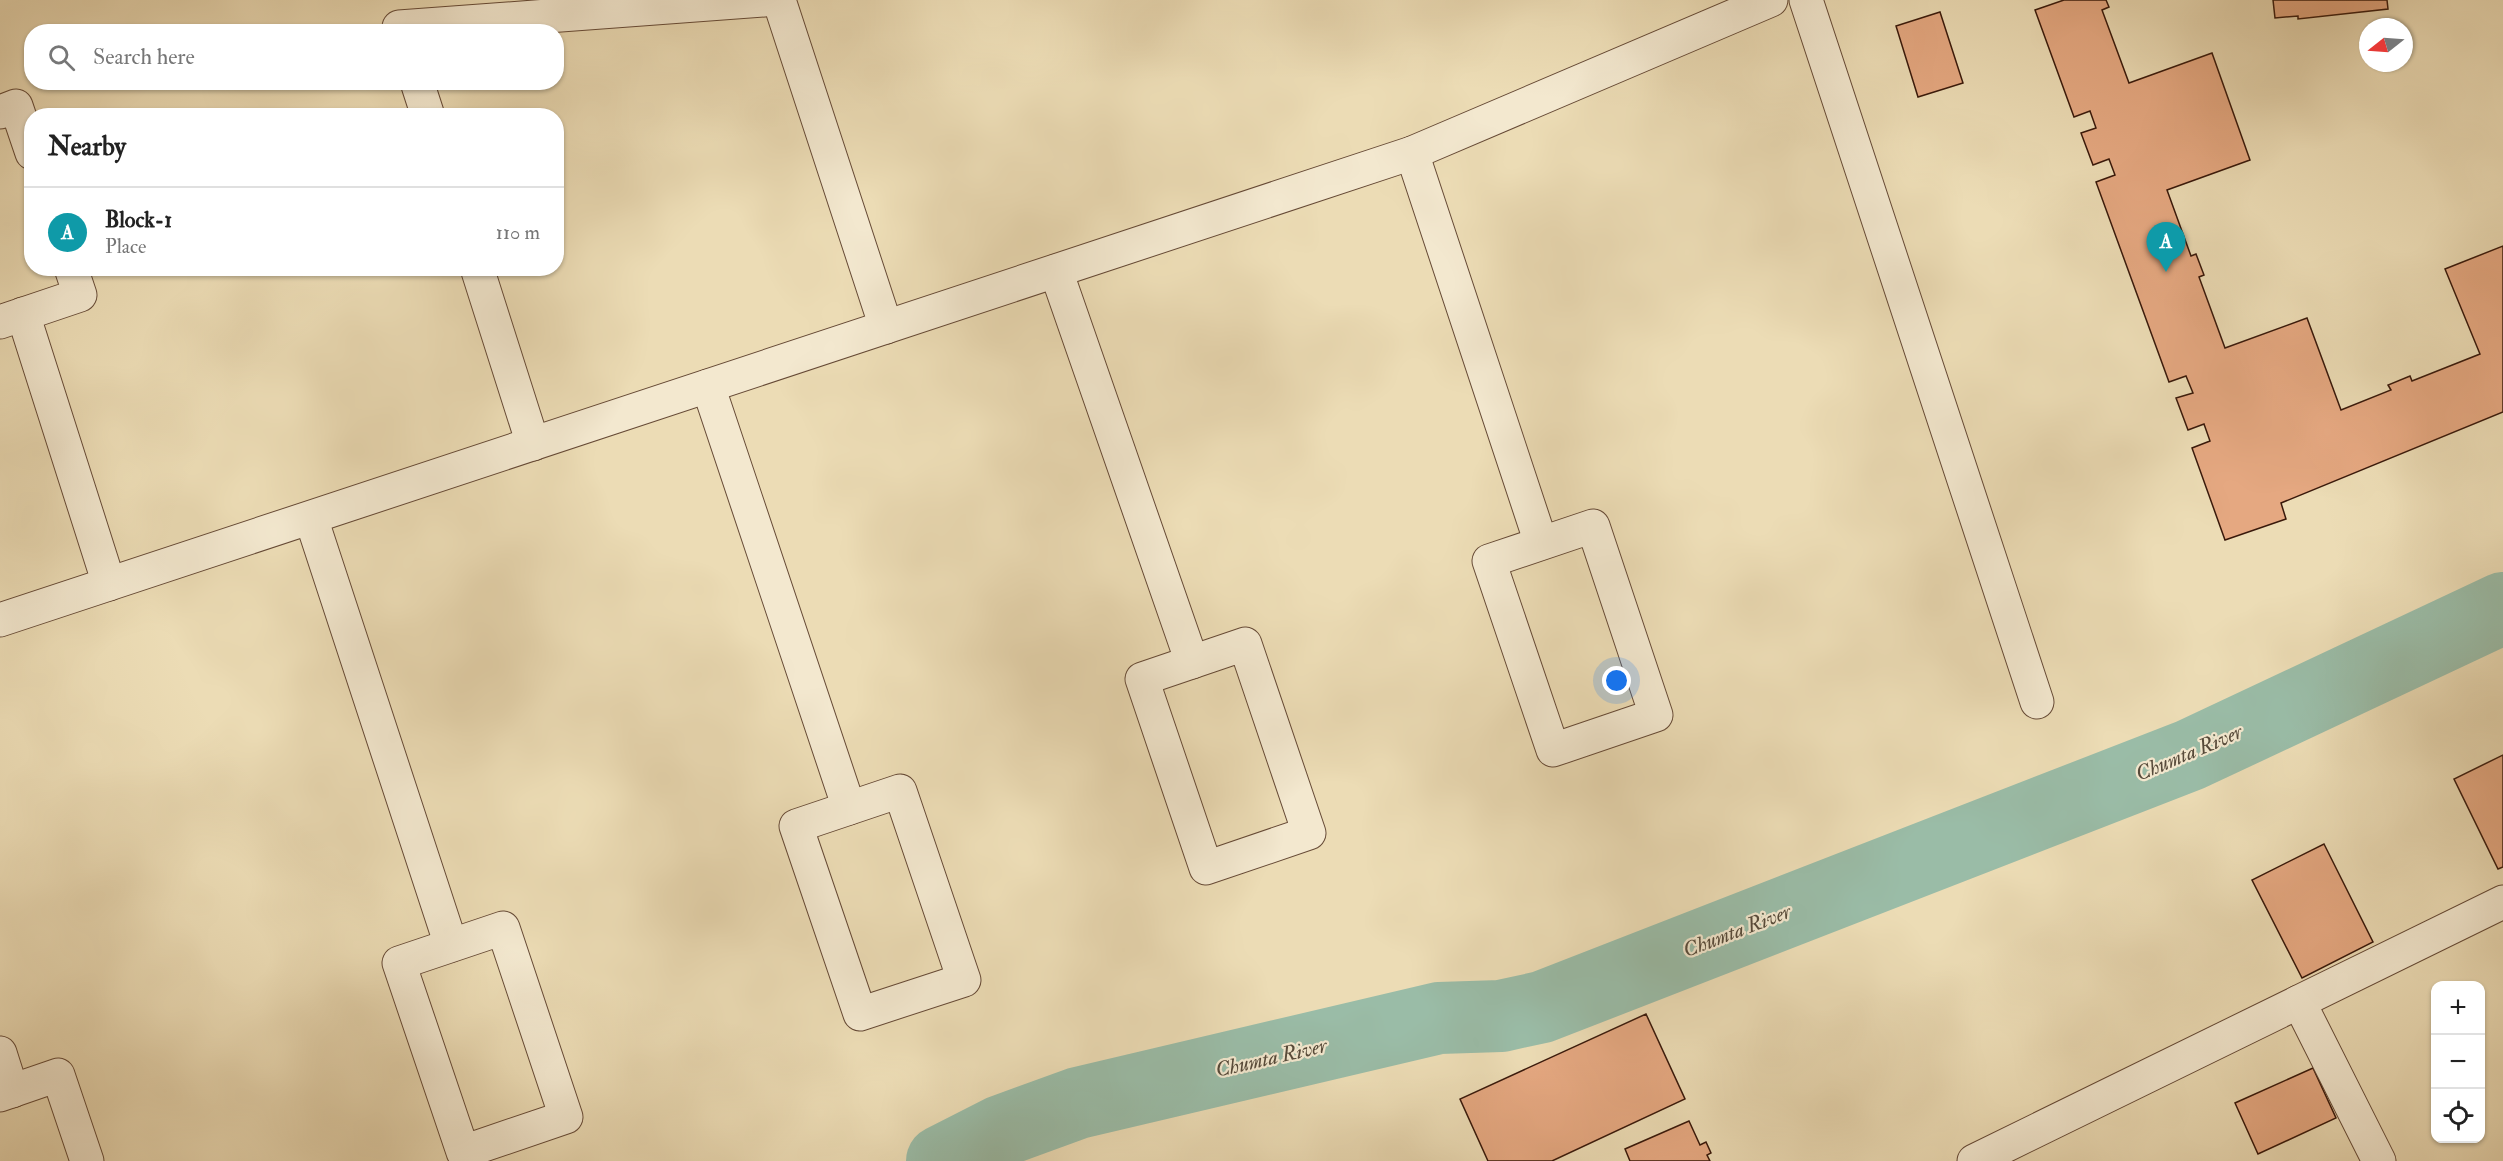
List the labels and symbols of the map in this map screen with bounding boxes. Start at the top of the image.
north arrow [2359,18,2413,72]
pin: A [2146,222,2186,272]
your location [1602,666,1631,695]
water label: Chumta River [2131,718,2248,788]
water label: Chumta River [1679,898,1796,964]
water label: Chumta River [1213,1032,1330,1084]

